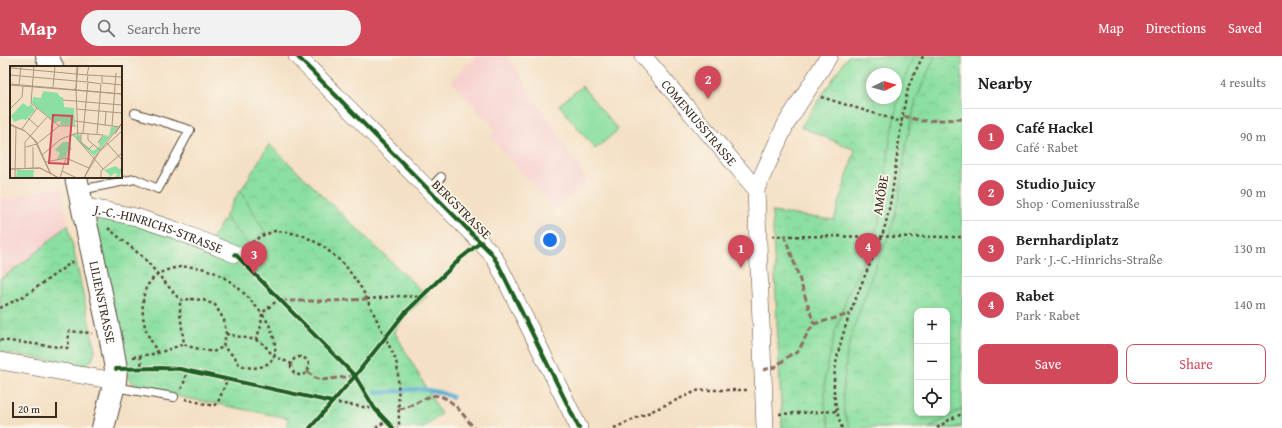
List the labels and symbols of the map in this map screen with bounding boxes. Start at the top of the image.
inset map [10,66,122,178]
pin: 2 [695,66,721,99]
north arrow [866,68,902,104]
street label: COMENIUSSTRASSE [657,75,741,170]
street label: AMÖBE [868,173,893,217]
street label: BERGSTRASSE [428,175,496,244]
street label: J.-C.-HINRICHS-STRASSE [91,199,226,258]
your location [540,230,560,250]
pin: 4 [855,233,881,266]
pin: 1 [728,235,754,268]
pin: 3 [241,241,267,274]
street label: LILIENSTRASSE [84,259,120,345]
scale bar [12,400,57,419]

